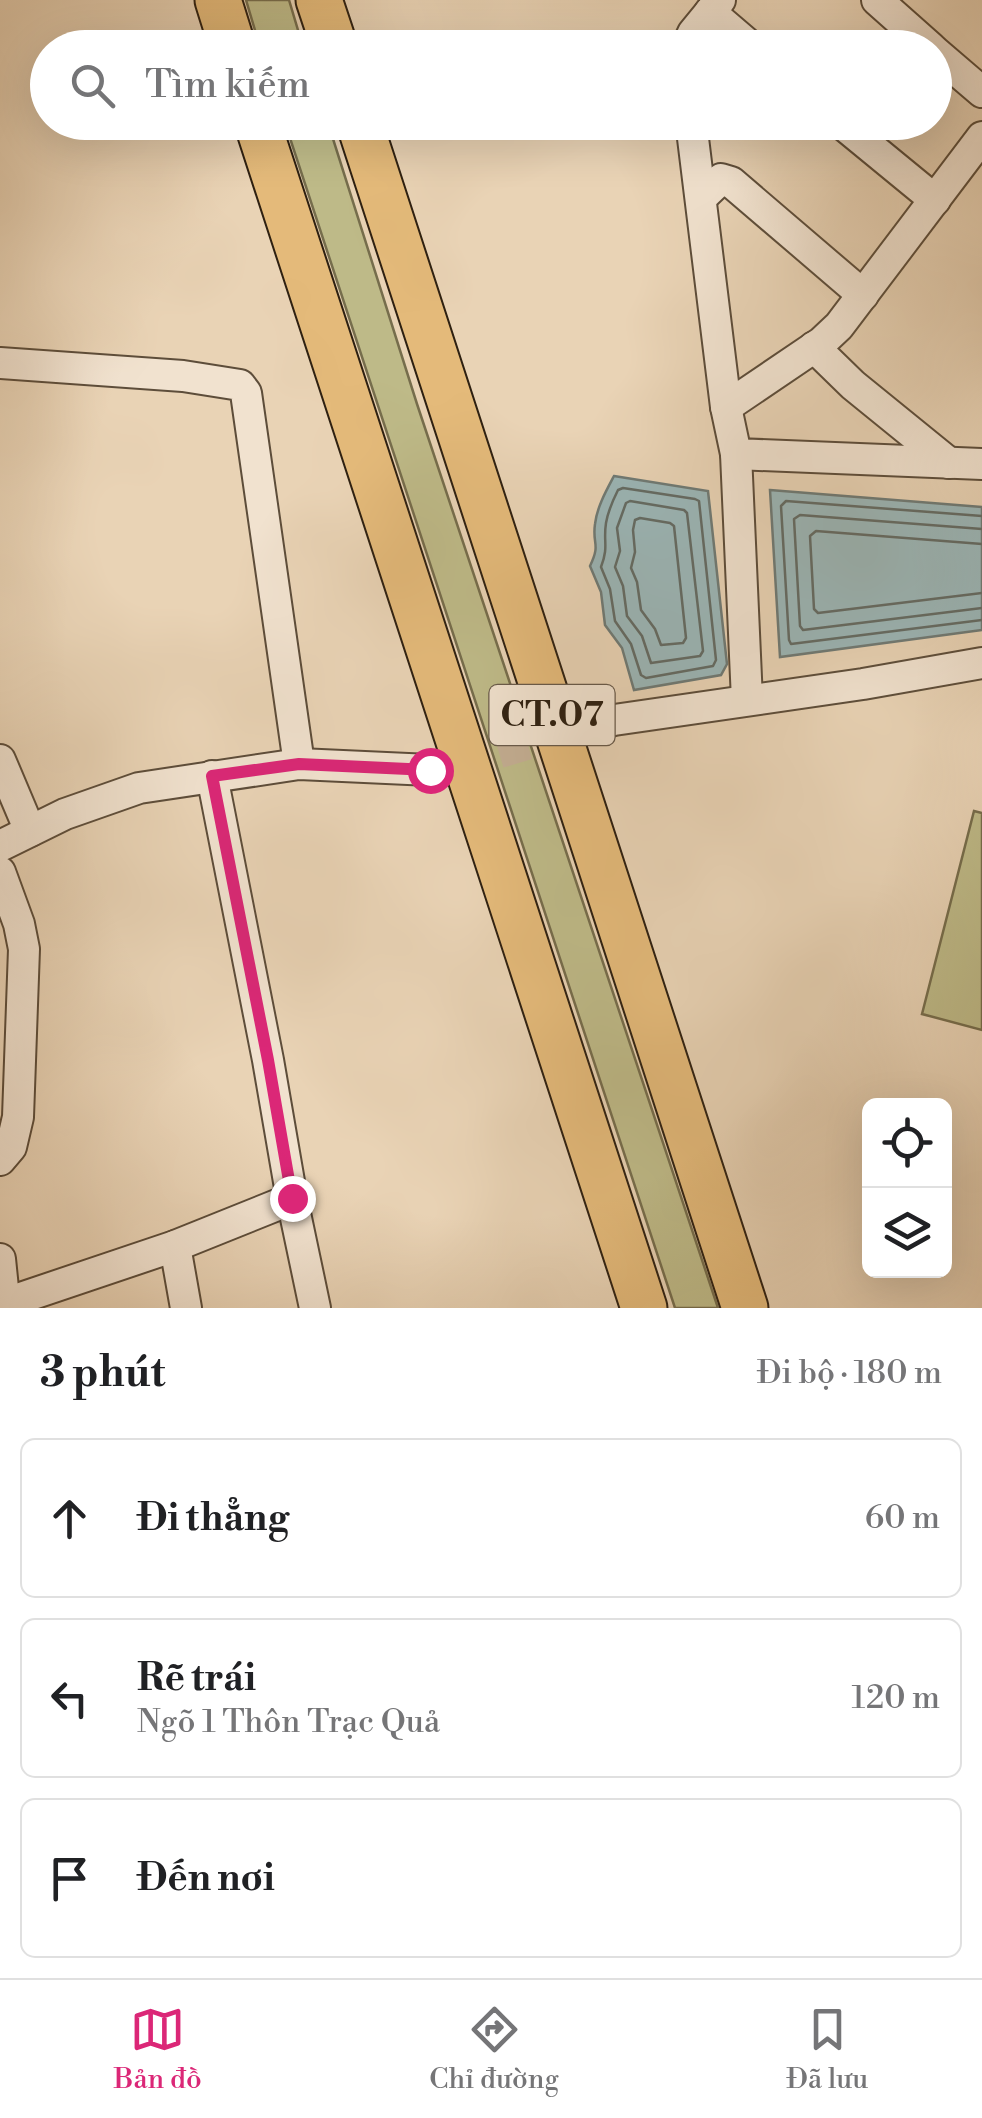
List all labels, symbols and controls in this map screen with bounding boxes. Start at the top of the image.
search box [30,30,952,140]
icon: search [65,58,120,113]
text: Tìm kiếm [145,62,310,109]
road number: CT.07 [490,685,614,745]
route start [408,748,454,794]
map controls [862,1098,952,1278]
button: locate [862,1098,952,1188]
route end [270,1176,316,1222]
button: layers [862,1188,952,1278]
text: 3 phút [40,1347,165,1400]
text: Đi bộ · 180 m [757,1353,942,1393]
icon: ahead [42,1491,97,1546]
text: Đi thẳng [137,1495,289,1542]
text: 60 m [865,1498,940,1538]
text: Rẽ trái [137,1655,256,1702]
icon: left [42,1671,97,1726]
text: 120 m [851,1678,940,1718]
text: Ngõ 1 Thôn Trạc Quả [137,1702,440,1742]
icon: arrive [42,1851,97,1906]
text: Đến nơi [137,1855,275,1902]
tab: Bản đồ [114,2002,202,2097]
tab: Chỉ đường [429,2002,559,2097]
tab: Đã lưu [786,2002,868,2097]

